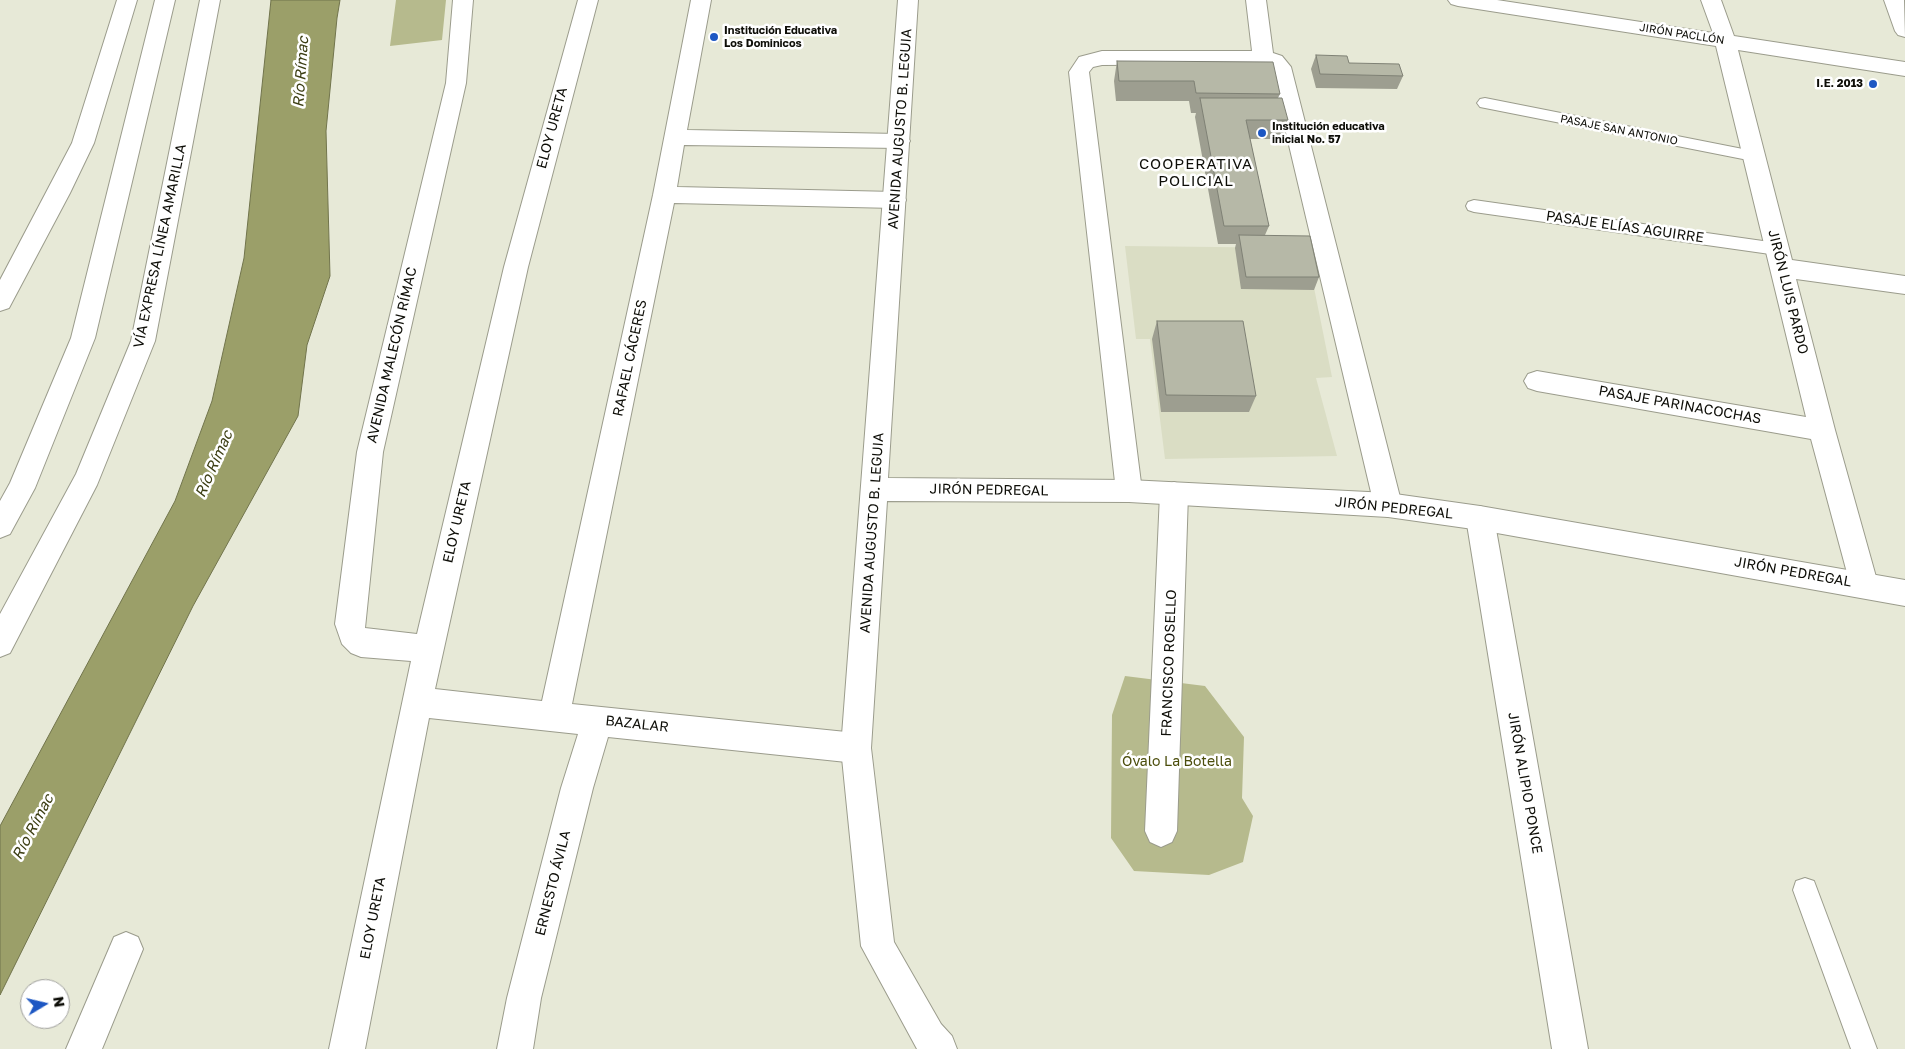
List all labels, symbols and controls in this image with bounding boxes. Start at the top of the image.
street label: JIRÓN PACLLÓN [1639,21,1725,47]
place label: Institución Educativa Los Dominicos [724,24,837,50]
street label: AVENIDA AUGUSTO B. LEGUIA [885,28,915,230]
marker: Institución Educativa Los Dominicos [708,31,720,43]
water label: Río Rímac [290,36,312,108]
place label: I.E. 2013 [1816,77,1863,91]
marker: I.E. 2013 [1867,78,1879,90]
street label: ELOY URETA [533,85,571,171]
street label: PASAJE SAN ANTONIO [1559,112,1679,148]
place label: Institución educativa inicial No. 57 [1272,120,1385,146]
marker: Institución educativa inicial No. 57 [1256,127,1268,139]
street label: VÍA EXPRESA LÍNEA AMARILLA [130,142,190,350]
district label: COOPERATIVA POLICIAL [1138,155,1254,190]
street label: PASAJE ELÍAS AGUIRRE [1545,208,1705,246]
street label: JIRÓN LUIS PARDO [1764,228,1812,356]
street label: AVENIDA MALECÓN RÍMAC [364,265,420,445]
street label: RAFAEL CÁCERES [609,298,651,418]
street label: PASAJE PARINACOCHAS [1597,382,1763,428]
water label: Río Rímac [191,428,237,500]
street label: AVENIDA AUGUSTO B. LEGUIA [857,432,887,634]
street label: ELOY URETA [439,479,475,565]
street label: JIRÓN PEDREGAL [930,481,1048,499]
street label: JIRÓN PEDREGAL [1334,493,1454,523]
street label: JIRÓN PEDREGAL [1733,553,1853,591]
street label: FRANCISCO ROSELLO [1158,589,1180,737]
street label: JIRÓN ALIPIO PONCE [1504,711,1546,855]
street label: BAZALAR [605,712,669,736]
park label: Óvalo La Botella [1122,754,1232,770]
water label: Río Rímac [8,791,58,863]
street label: ERNESTO ÁVILA [532,829,574,937]
street label: ELOY URETA [357,875,389,961]
north arrow [20,979,70,1029]
text: N [50,995,69,1008]

